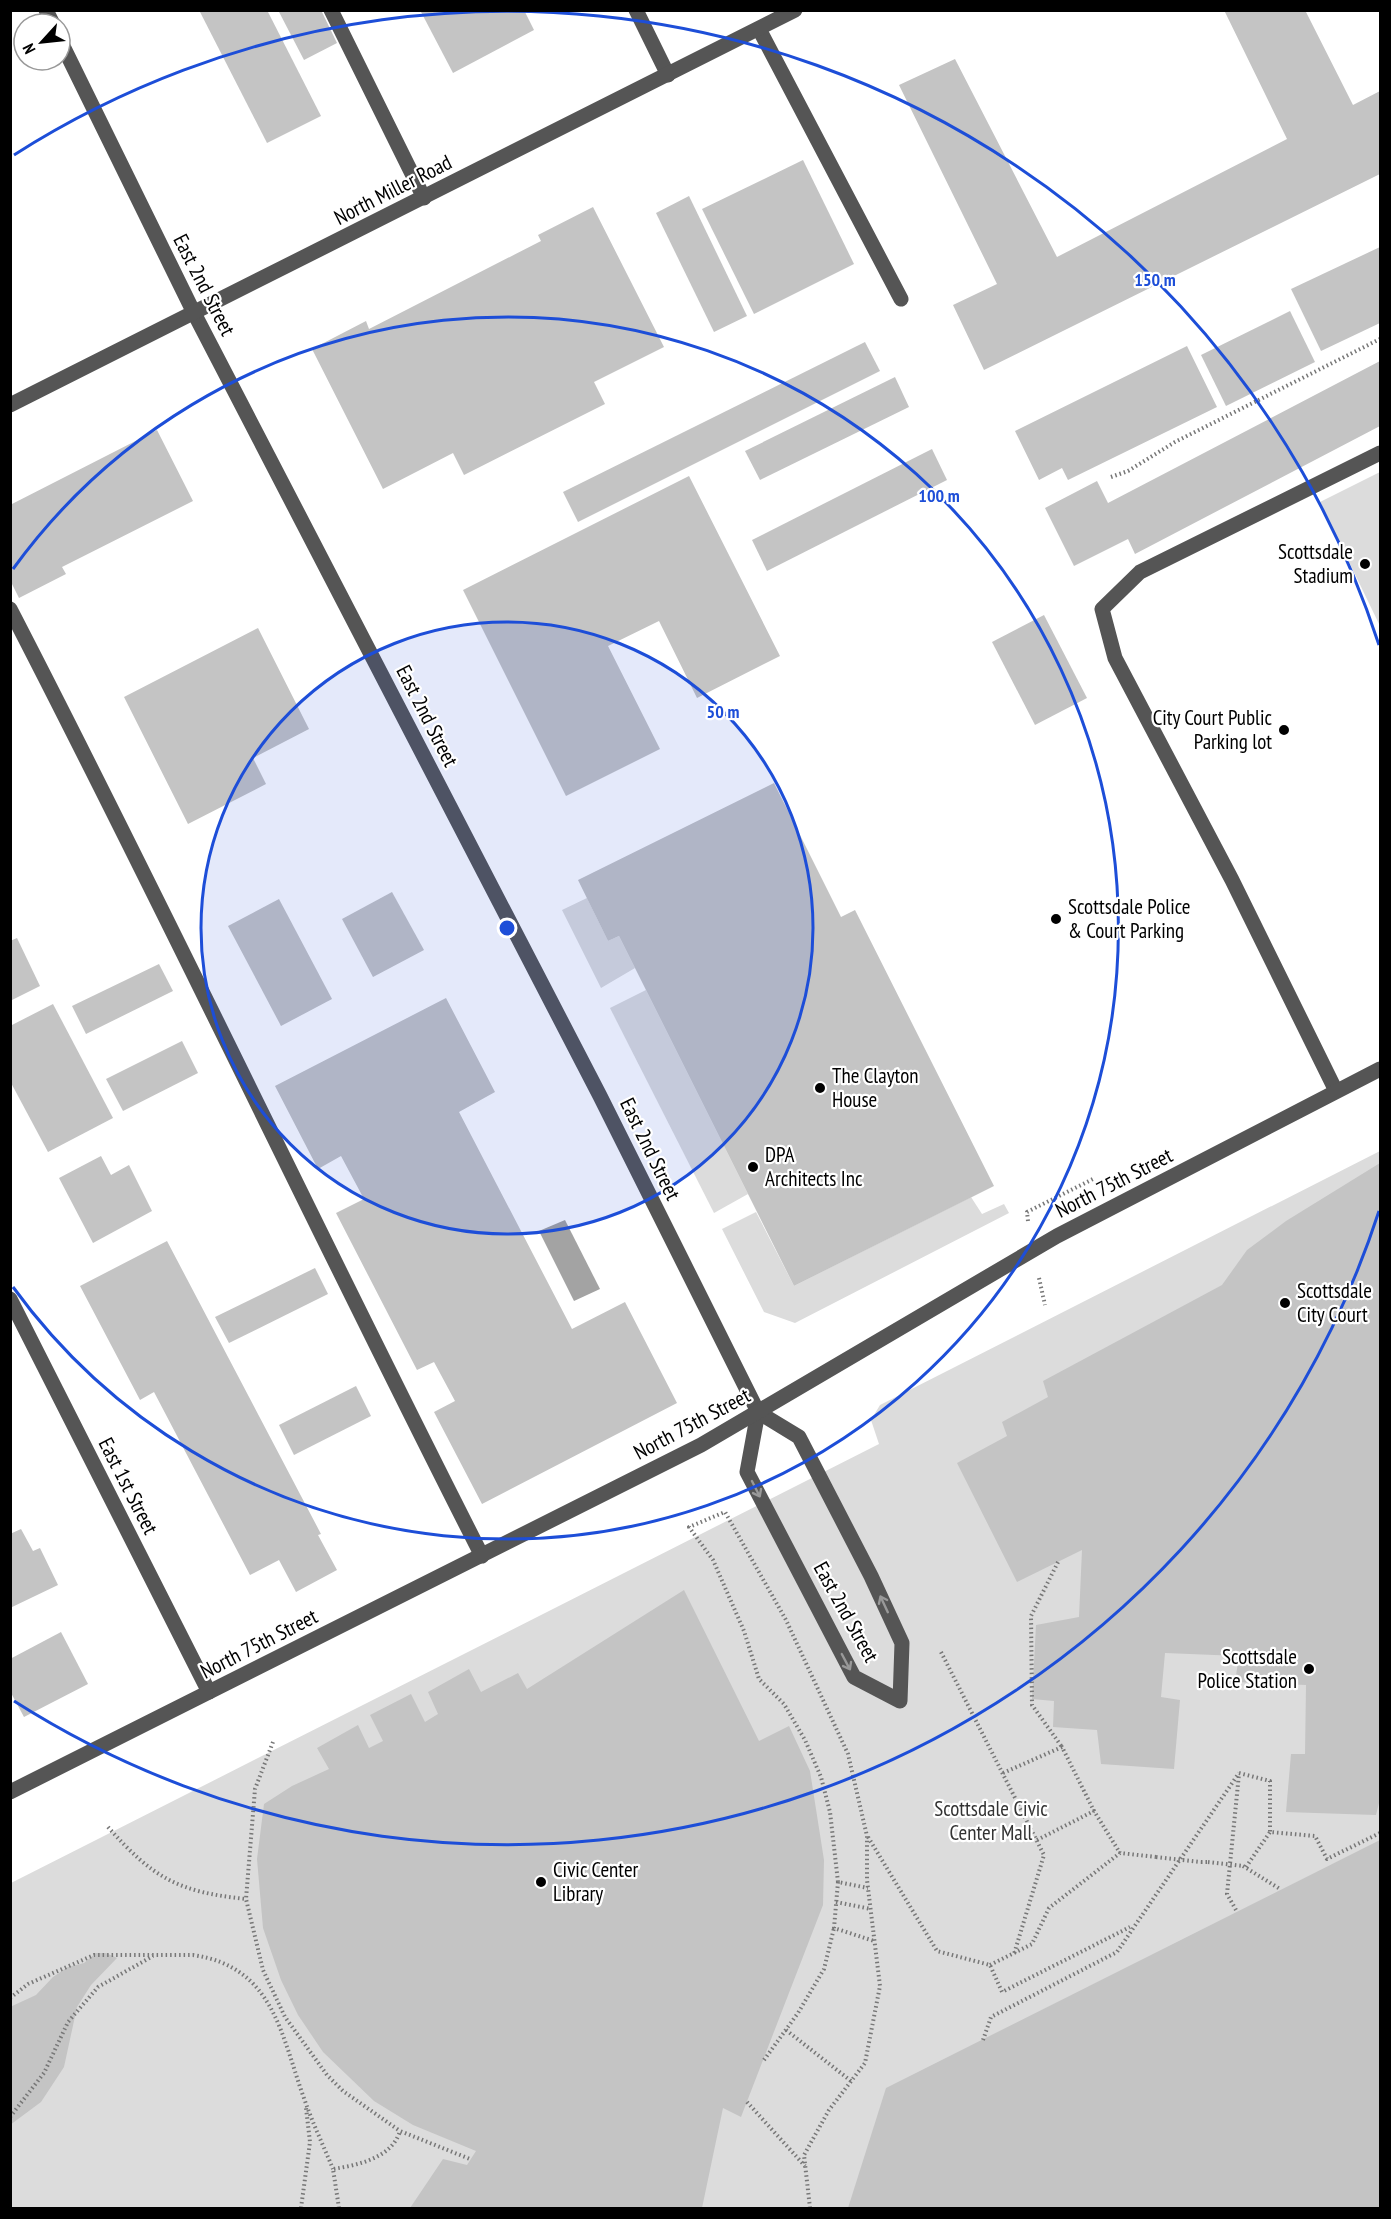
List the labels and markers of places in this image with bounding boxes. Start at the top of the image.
place label: Scottsdale Stadium [1278,538,1353,589]
marker: Scottsdale Stadium [1358,557,1372,571]
place label: City Court Public Parking lot [1153,704,1273,755]
marker: City Court Public Parking lot [1277,723,1291,737]
place label: Scottsdale Police & Court Parking [1068,893,1191,944]
marker: Scottsdale Police & Court Parking [1049,912,1063,926]
centre of rings [497,918,517,938]
place label: The Clayton House [832,1062,918,1113]
marker: The Clayton House [813,1081,827,1095]
place label: DPA Architects Inc [765,1141,863,1192]
marker: DPA Architects Inc [746,1160,760,1174]
place label: Scottsdale City Court [1297,1277,1372,1328]
marker: Scottsdale City Court [1278,1296,1292,1310]
place label: Scottsdale Police Station [1198,1643,1297,1694]
marker: Scottsdale Police Station [1302,1662,1316,1676]
place label: Civic Center Library [553,1856,639,1907]
marker: Civic Center Library [534,1875,548,1889]

